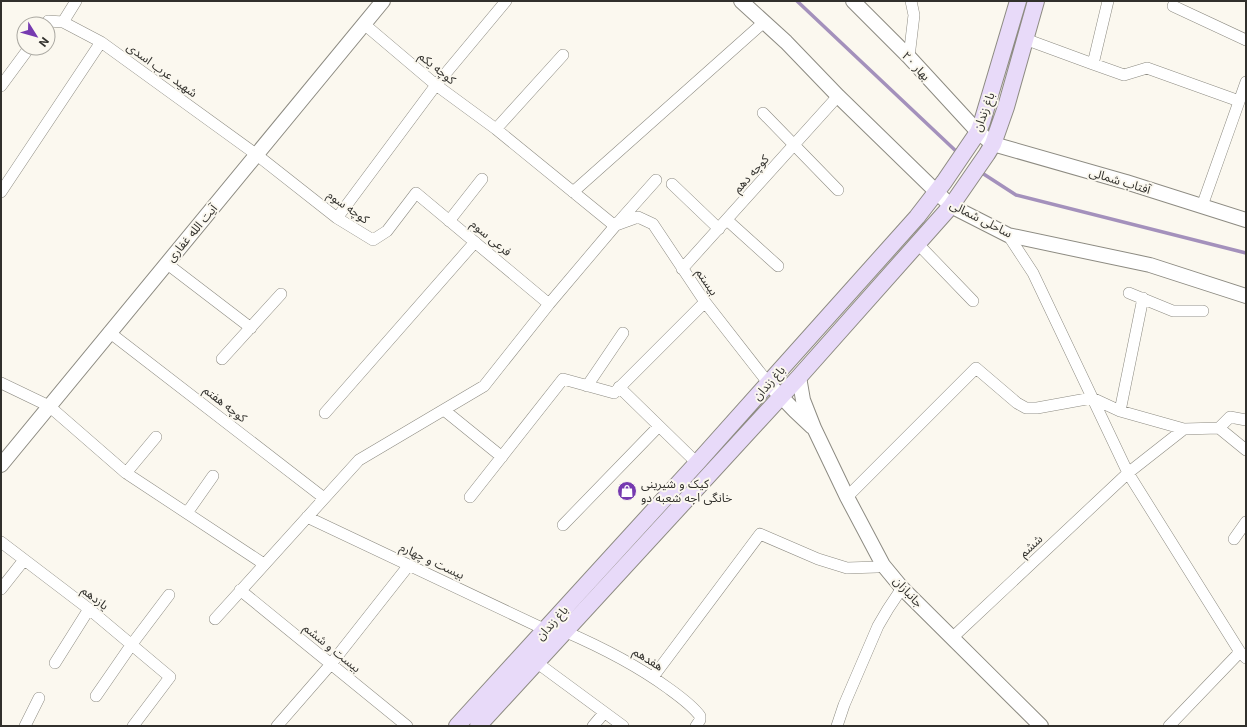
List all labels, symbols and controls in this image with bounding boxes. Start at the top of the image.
north arrow [16,16,56,56]
text: N [36,34,52,50]
street label: شهید عرب اسدی [124,39,201,100]
street label: کوچه یکم [415,48,460,89]
street label: بهار ۲۰ [899,48,934,83]
street label: باغ زندان [969,90,999,134]
street label: کوچه دهم [730,151,774,197]
street label: آفتاب شمالی [1088,164,1153,197]
street label: کوچه سوم [323,187,373,229]
street label: ساحلی شمالی [948,197,1015,241]
street label: آیت الله غفاری [163,200,220,265]
street label: فرعی سوم [466,216,515,261]
street label: بیستم [691,265,722,299]
street label: باغ زندان [749,362,789,404]
street label: کوچه هفتم [199,382,251,427]
place label: کیک و شیرینی خانگی اجه شعبه دو [641,476,732,505]
shop icon: کیک و شیرینی خانگی اجه شعبه دو [616,480,638,502]
street label: ششم [1016,531,1047,562]
street label: بیست و چهارم [397,539,467,584]
street label: جانبازان [890,573,926,610]
street label: یازدهم [77,582,112,615]
street label: باغ زندان [532,602,572,644]
street label: بیست و ششم [299,620,364,677]
street label: هفدهم [629,644,666,675]

